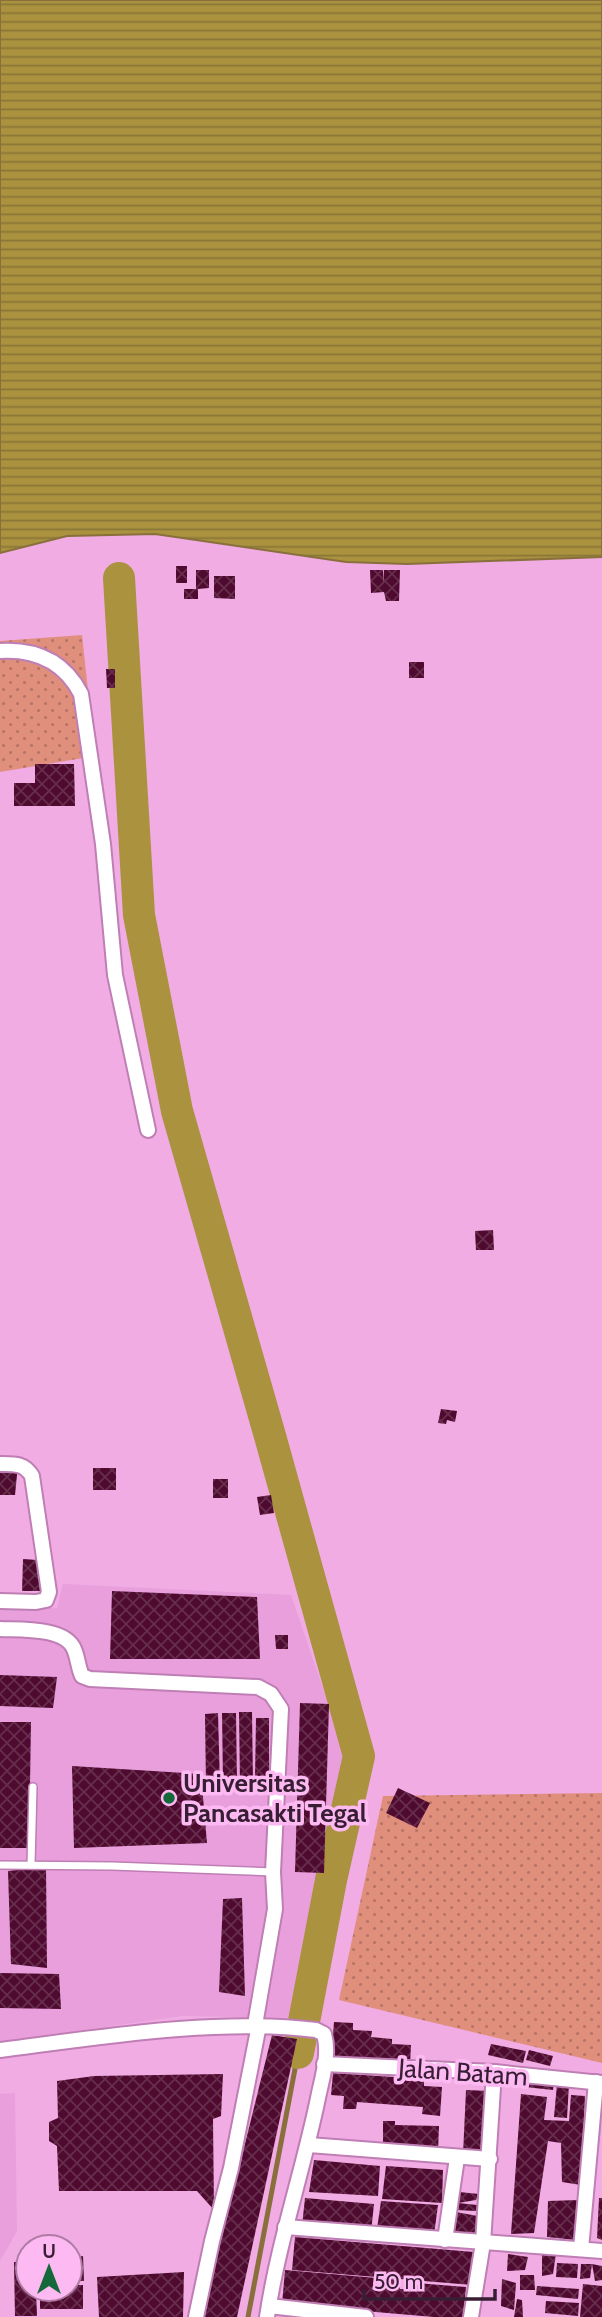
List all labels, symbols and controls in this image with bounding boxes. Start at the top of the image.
place label: Universitas Pancasakti Tegal [183,1767,367,1829]
marker: Universitas Pancasakti Tegal [161,1790,177,1806]
street label: Jalan Batam [396,2051,529,2092]
north arrow [14,2233,84,2303]
text: U [42,2240,56,2263]
scale bar [364,2258,495,2302]
text: 50 m [374,2269,423,2294]

